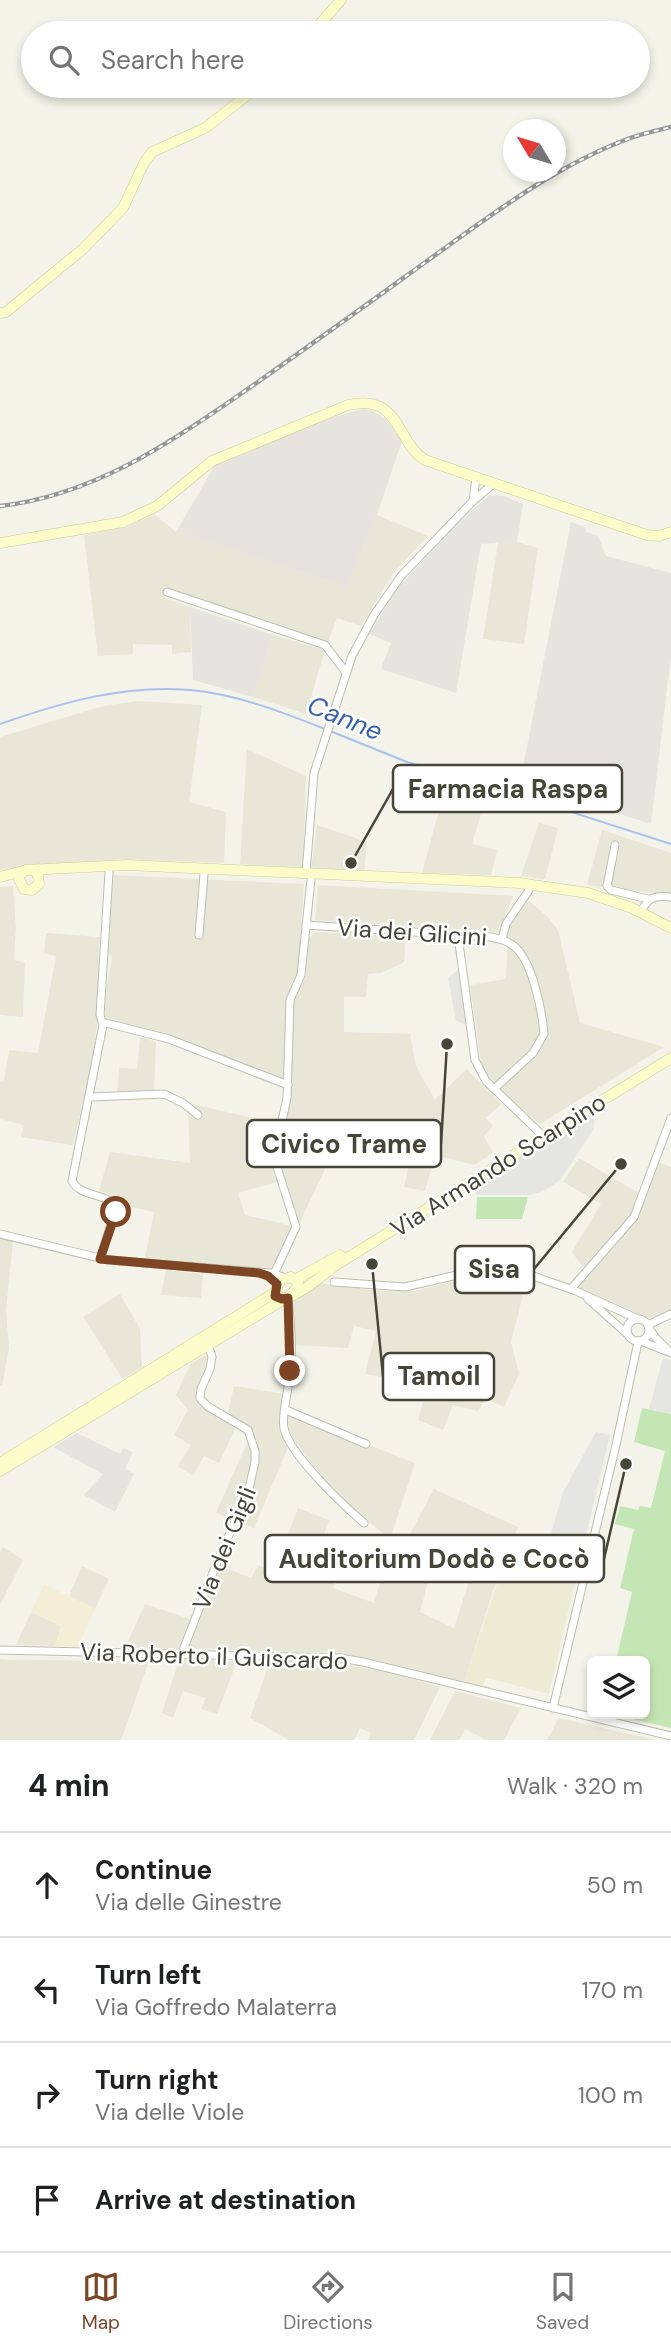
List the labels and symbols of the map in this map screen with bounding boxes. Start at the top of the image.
north arrow [503,119,566,182]
water label: Canne [303,688,387,748]
callout: Farmacia Raspa [393,765,622,812]
text: Farmacia Raspa [408,772,608,806]
street label: Via dei Glicini [336,911,488,953]
street label: Via Armando Scarpino [384,1086,612,1244]
callout: Civico Trame [247,1120,441,1167]
text: Civico Trame [261,1127,427,1161]
route start [100,1196,131,1227]
callout: Sisa [455,1246,534,1293]
text: Sisa [468,1252,520,1286]
callout: Tamoil [383,1353,494,1400]
route end [274,1355,305,1386]
text: Tamoil [398,1359,480,1393]
street label: Via dei Gigli [185,1482,263,1614]
callout: Auditorium Dodò e Cocò [265,1535,604,1582]
text: Auditorium Dodò e Cocò [278,1542,590,1576]
street label: Via Roberto il Guiscardo [80,1636,348,1676]

